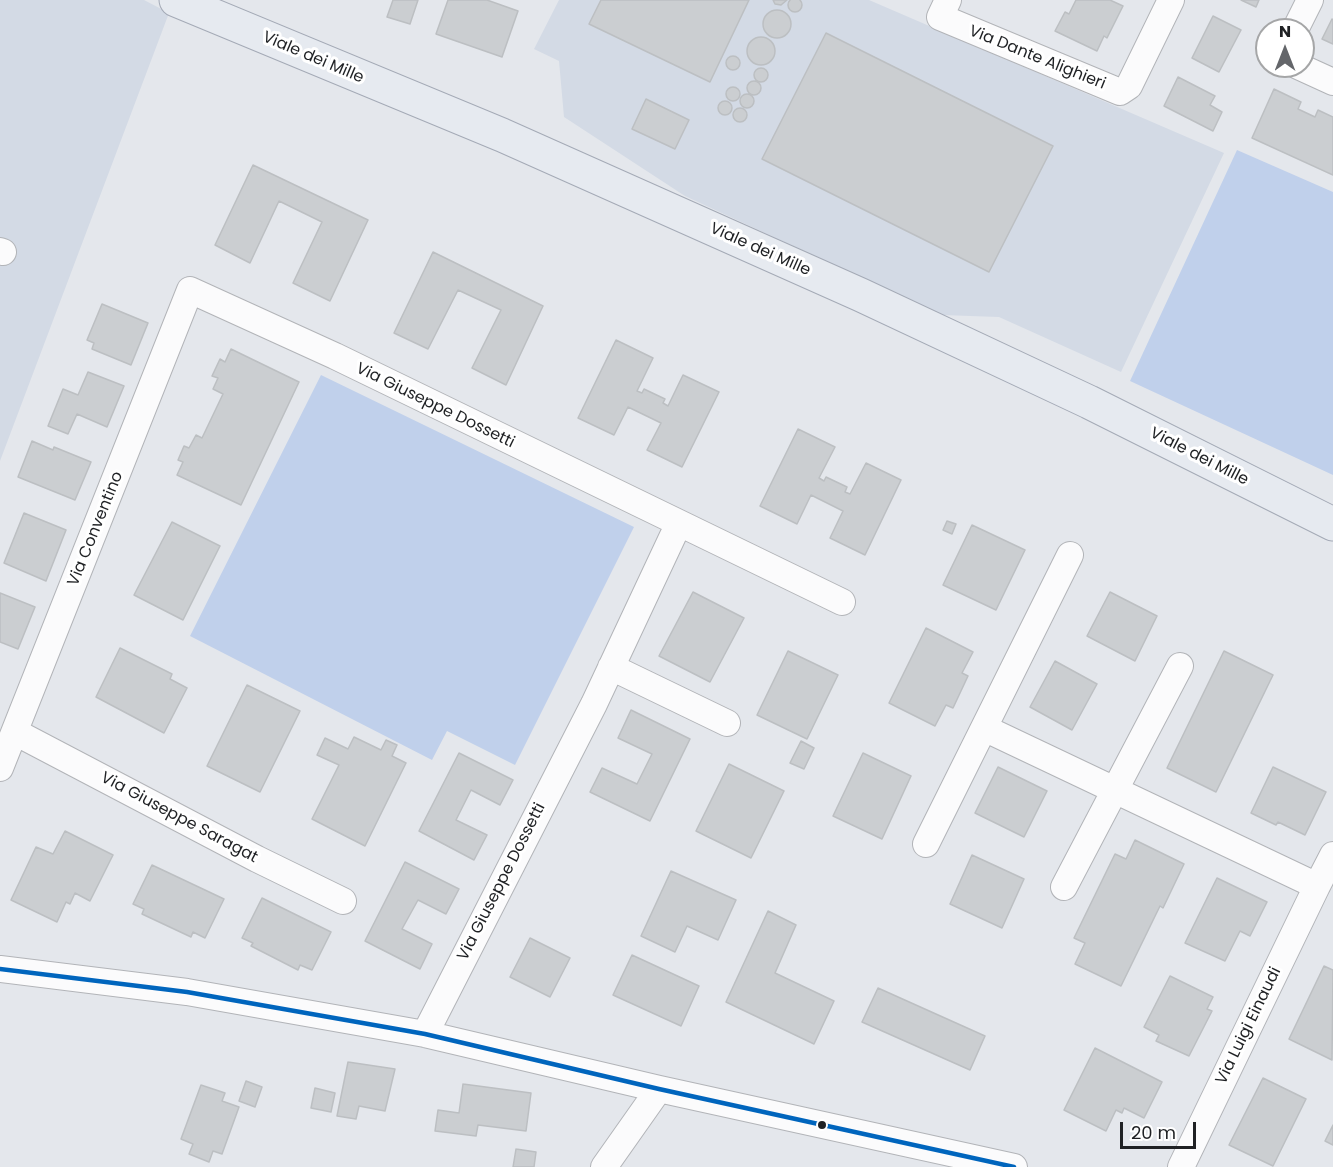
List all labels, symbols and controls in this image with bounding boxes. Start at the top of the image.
north arrow [1255,18,1315,78]
text: N [1279,20,1291,43]
street label: Via Dante Alighieri [966,22,1108,94]
street label: Viale dei Mille [259,28,367,88]
street label: Viale dei Mille [707,219,813,281]
street label: Via Giuseppe Dossetti [352,359,518,453]
street label: Viale dei Mille [1146,424,1252,490]
street label: Via Conventino [64,469,128,589]
street label: Via Giuseppe Saragat [97,768,261,868]
street label: Via Giuseppe Dossetti [454,800,550,964]
street label: Via Luigi Einaudi [1212,964,1286,1088]
scale bar [1123,1110,1200,1148]
unlabelled marker [816,1119,828,1131]
text: 20 m [1131,1120,1176,1145]

